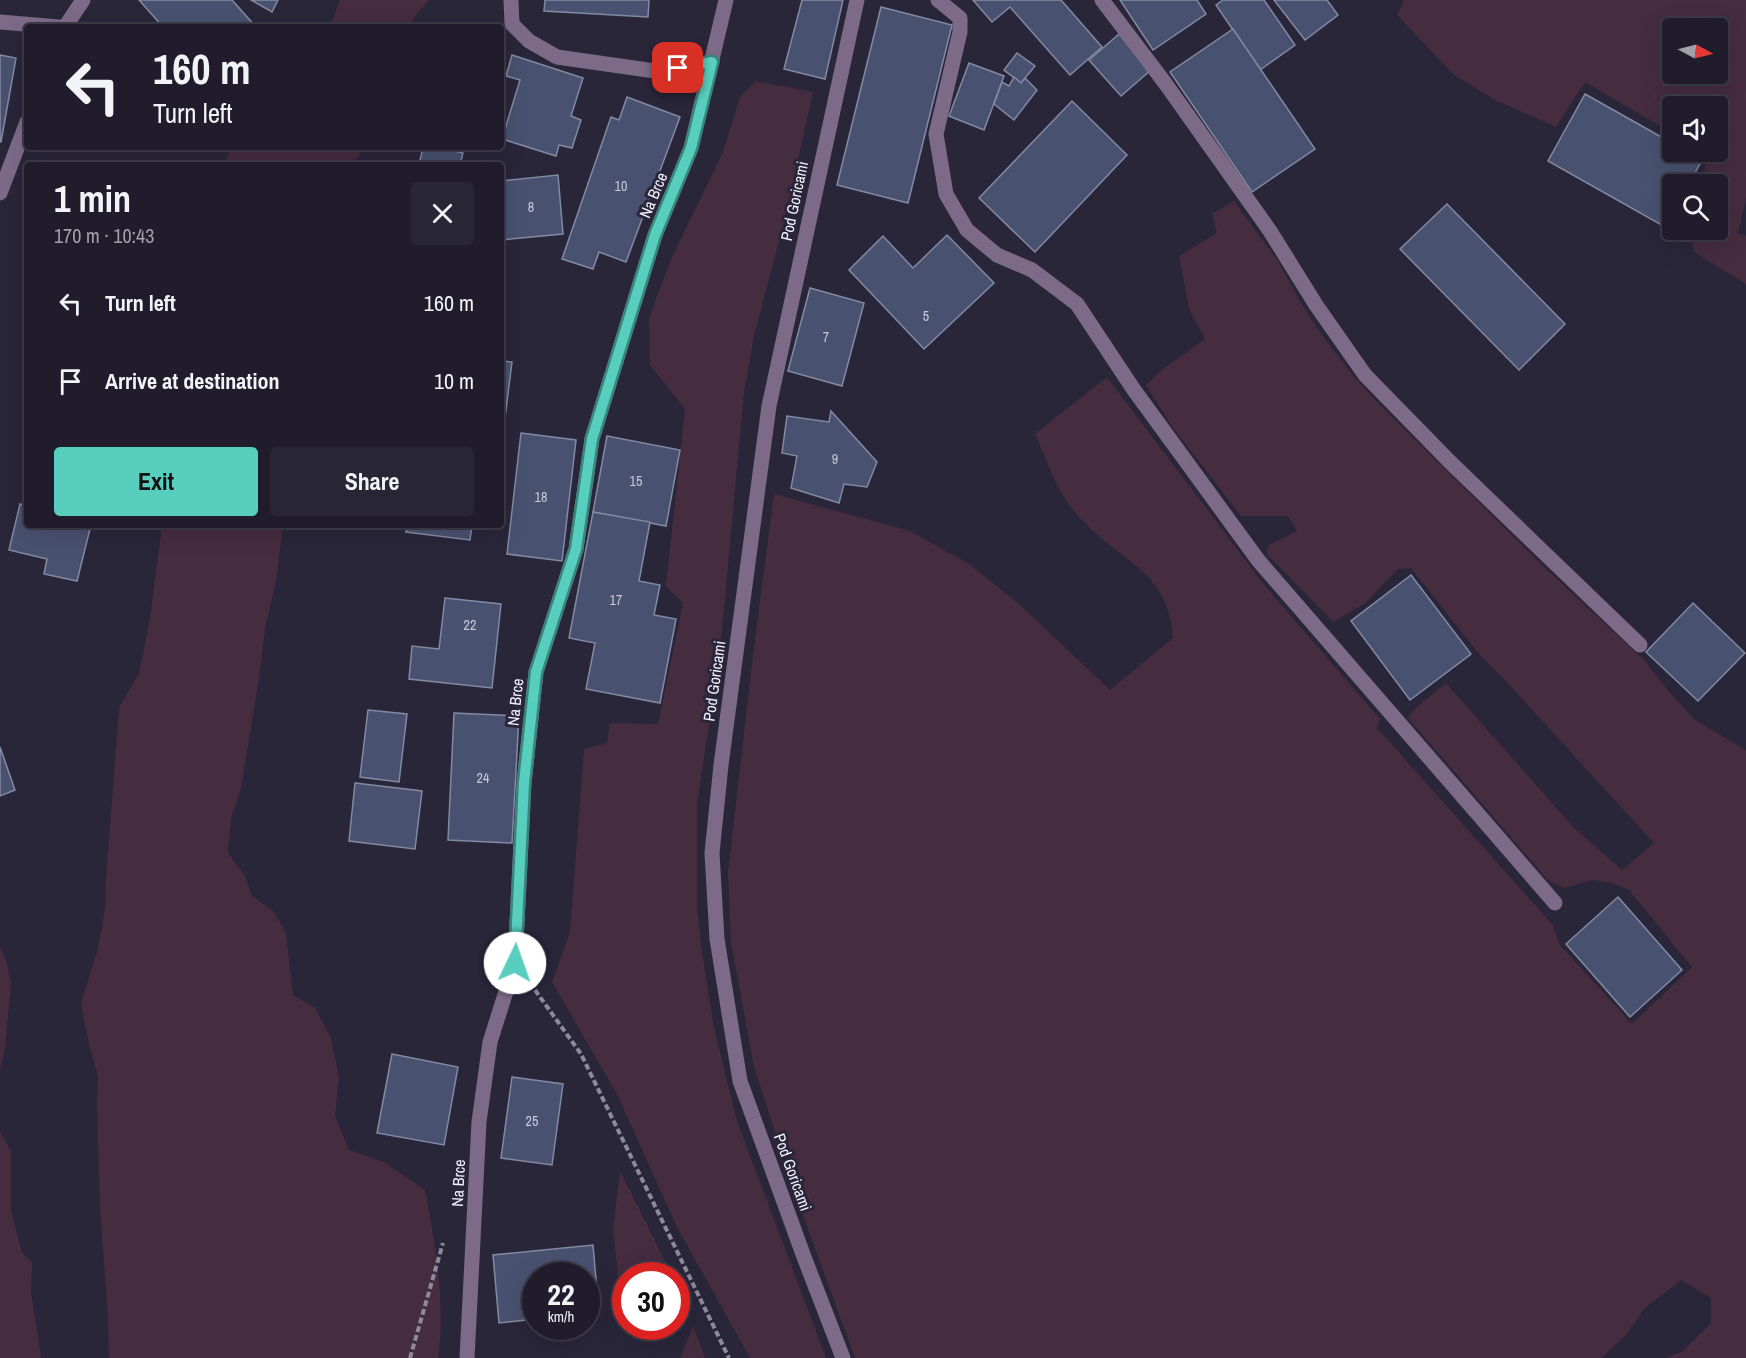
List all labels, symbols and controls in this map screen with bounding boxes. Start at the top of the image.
north arrow [1662,18,1728,84]
map controls [1662,18,1728,240]
text: 160 m [153,41,251,97]
pin [652,42,703,93]
icon: left [54,48,132,126]
icon: arrive [661,51,694,84]
text: Turn left [153,95,232,131]
button: sound [1662,96,1728,162]
street label: Pod Goricami [775,159,813,243]
street label: Na Brce [634,169,672,221]
button: search [1662,174,1728,240]
text: 1 min [54,175,131,223]
house number: 10 [615,177,627,195]
button: close [411,182,474,245]
house number: 8 [528,198,534,216]
text: 170 m · 10:43 [54,222,154,249]
icon: left [54,287,87,320]
text: Turn left [105,288,176,318]
text: 160 m [424,288,474,318]
house number: 5 [923,307,929,325]
house number: 7 [823,328,829,346]
icon: arrive [54,365,87,398]
text: Arrive at destination [105,366,279,396]
text: 10 m [434,366,474,396]
button: Exit [54,447,258,516]
button: Share [270,447,474,516]
house number: 9 [832,450,838,468]
house number: 15 [630,472,642,490]
house number: 18 [535,488,547,506]
house number: 17 [610,591,622,609]
house number: 22 [464,616,476,634]
street label: Pod Goricami [697,639,731,723]
street label: Na Brce [502,677,528,727]
house number: 24 [477,769,490,787]
position arrow [483,931,547,995]
house number: 25 [526,1112,538,1130]
street label: Pod Goricami [769,1130,817,1214]
street label: Na Brce [446,1159,470,1207]
speed limit sign: 30 [612,1262,690,1340]
text: 22 [547,1274,575,1314]
text: km/h [548,1306,574,1327]

